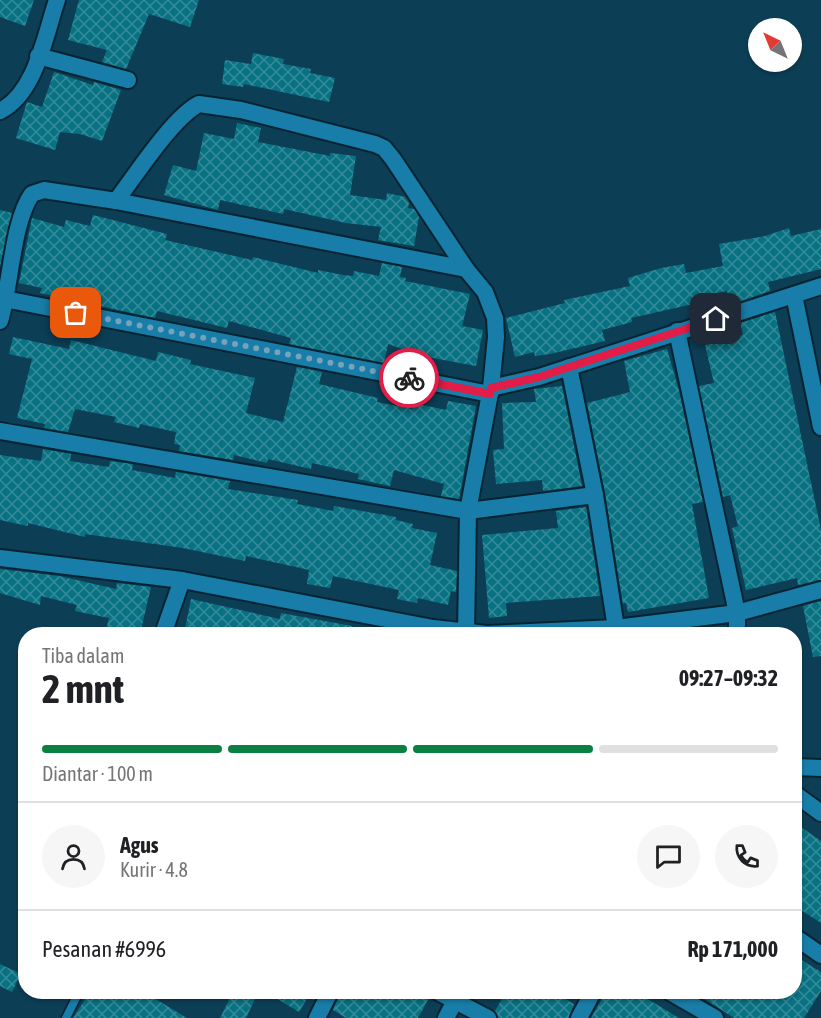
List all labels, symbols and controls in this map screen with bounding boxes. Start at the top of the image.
north arrow [748,18,802,72]
map controls [748,18,802,72]
pin [50,287,101,338]
pin [690,293,741,344]
icon: bag [59,296,92,329]
icon: home [699,302,732,335]
courier [379,348,439,408]
icon: bike [393,362,426,395]
text: Tiba dalam [42,644,124,667]
text: 09:27–09:32 [679,665,778,691]
text: 2 mnt [42,667,124,711]
text: Diantar · 100 m [42,762,153,785]
button: person [42,825,105,888]
button: chat [637,825,700,888]
button: phone [715,825,778,888]
text: Agus [120,832,159,858]
text: Kurir · 4.8 [120,858,188,881]
text: Pesanan #6996 [42,936,166,962]
text: Rp 171,000 [688,936,778,962]

